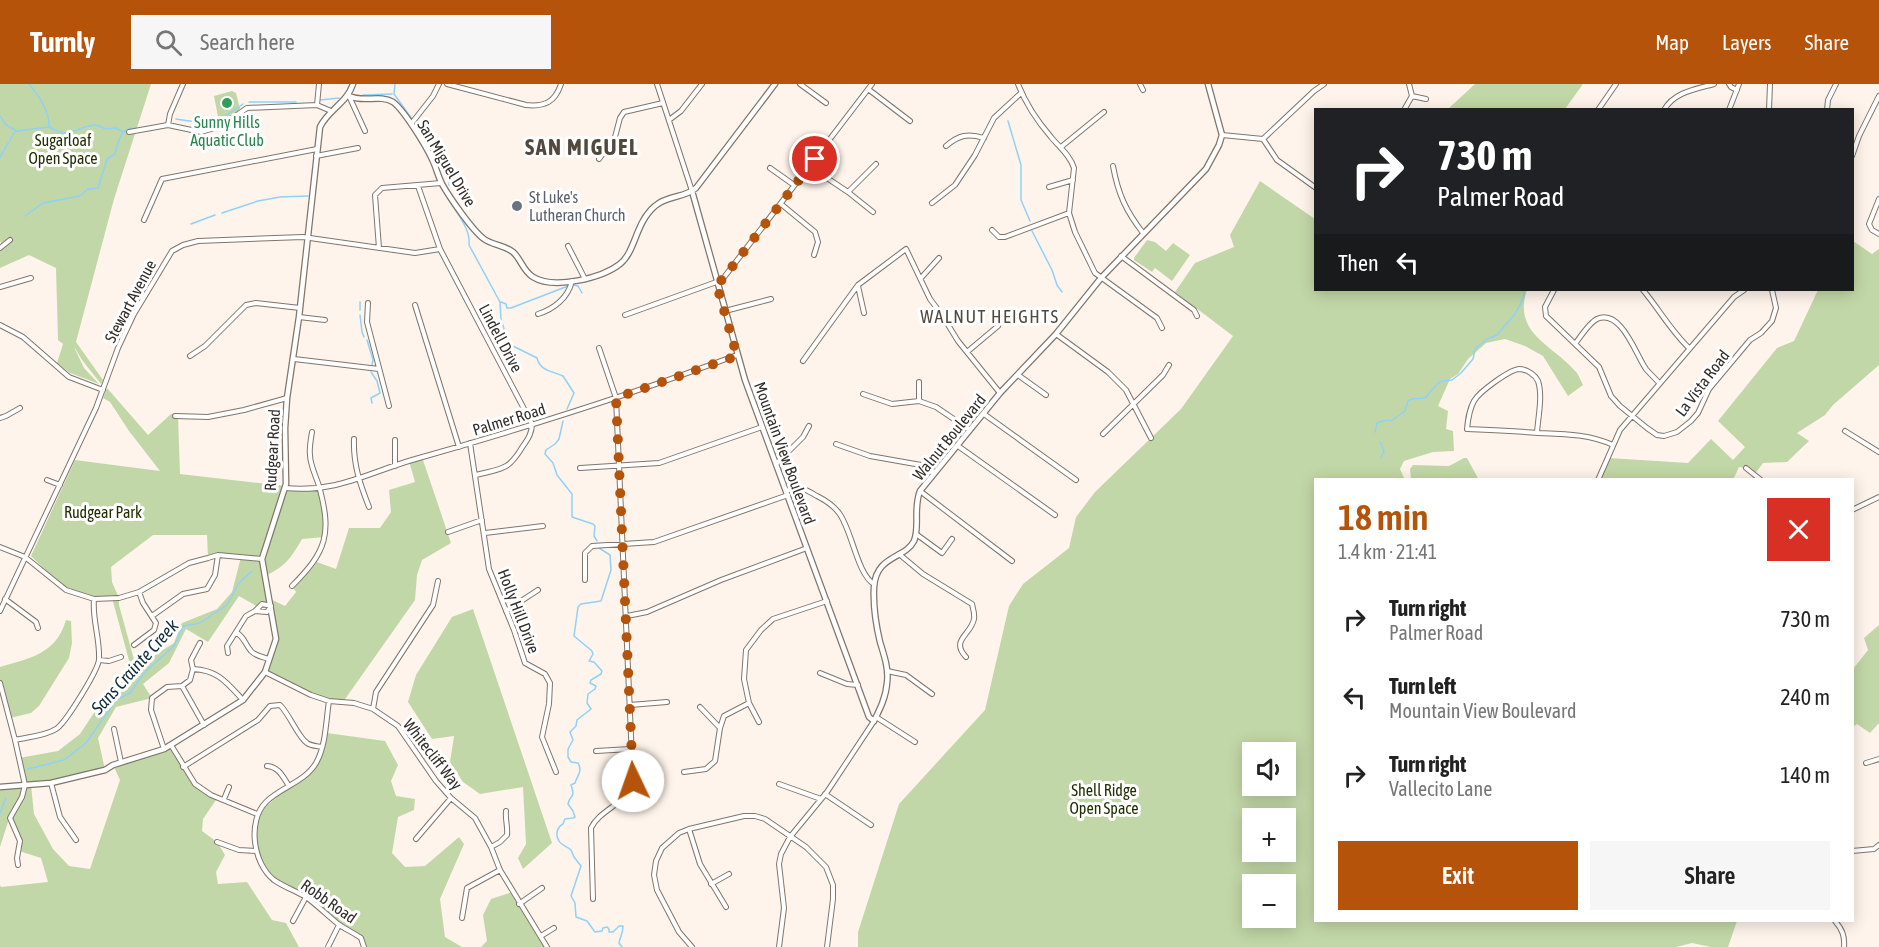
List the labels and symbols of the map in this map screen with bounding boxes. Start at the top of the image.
marker: Sunny Hills Aquatic Club [220,96,234,110]
place label: Sunny Hills Aquatic Club [190,113,264,150]
street label: San Miguel Drive [413,116,480,210]
park label: Sugarloaf Open Space [28,131,98,168]
pin [789,133,840,184]
district label: SAN MIGUEL [525,134,639,160]
place label: St Luke's Lutheran Church [529,188,625,224]
marker: St Luke's Lutheran Church [510,199,524,213]
street label: Stewart Avenue [101,257,159,345]
street label: Lindell Drive [476,301,526,375]
district label: WALNUT HEIGHTS [920,306,1060,327]
street label: La Vista Road [1671,347,1733,419]
street label: Mountain View Boulevard [751,379,819,527]
street label: Walnut Boulevard [909,390,989,484]
street label: Palmer Road [470,399,548,439]
street label: Rudgear Road [261,409,284,491]
park label: Rudgear Park [64,503,142,522]
street label: Holly Hill Drive [494,566,543,656]
water label: Sans Crainte Creek [86,614,183,719]
street label: Whitecliff Way [399,715,466,794]
position arrow [601,749,665,813]
park label: Shell Ridge Open Space [1069,781,1139,818]
street label: Robb Road [298,875,360,927]

